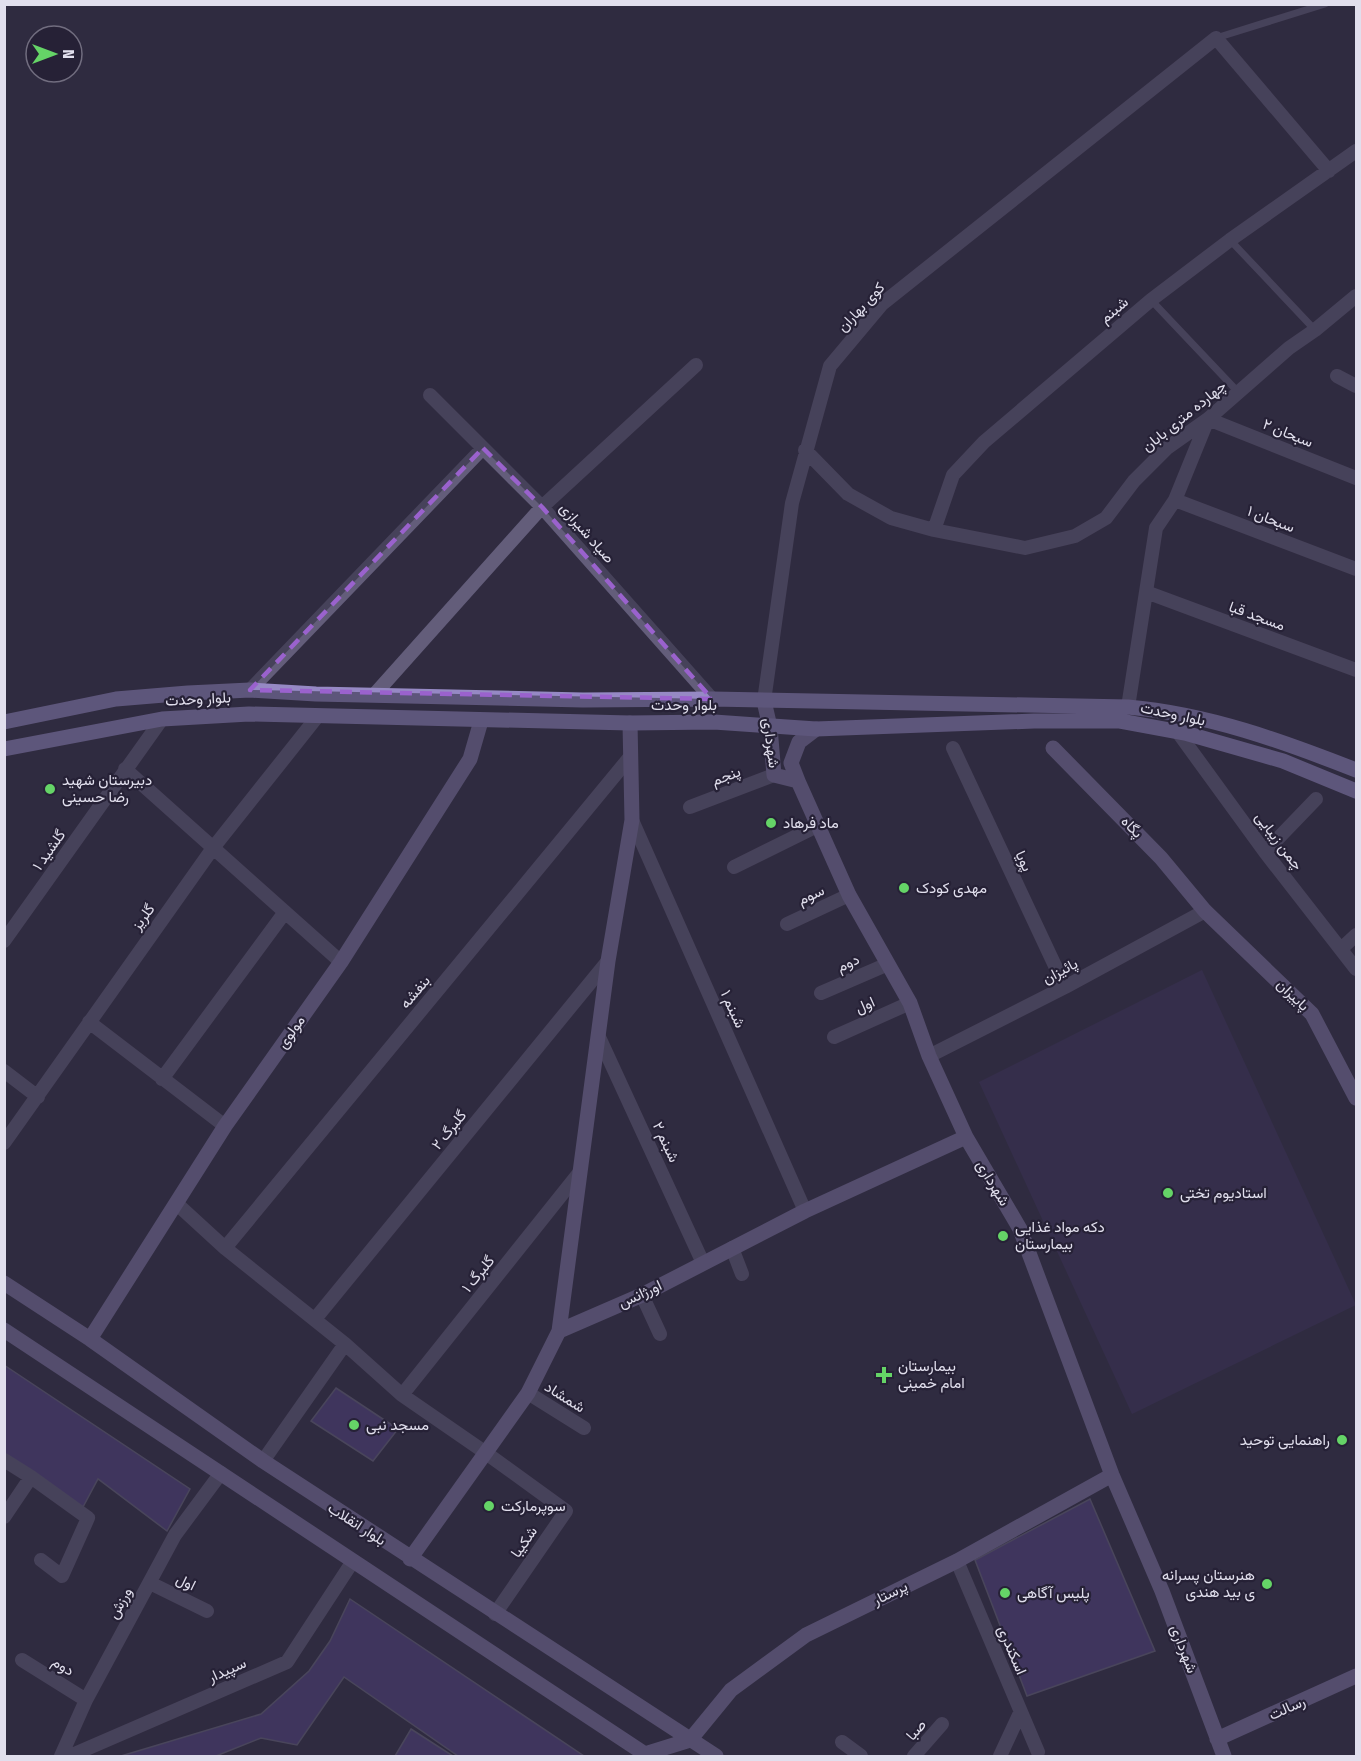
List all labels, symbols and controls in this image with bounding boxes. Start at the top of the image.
north arrow [24,24,84,84]
text: N [59,49,78,59]
street label: کوی بهاران [834,278,889,336]
street label: شبنم [1096,293,1133,328]
street label: چهارده متری بابان [1138,377,1230,456]
street label: سبحان ۲ [1260,415,1316,451]
street label: صیاد شیرازی [555,499,618,568]
street label: سبحان ۱ [1245,502,1297,536]
street label: مسجد قبا [1226,598,1288,634]
street label: بلوار وحدت [165,688,231,710]
street label: بلوار وحدت [651,696,717,714]
street label: بلوار وحدت [1139,698,1207,730]
street label: شهرداری [758,717,783,769]
street label: پنجم [709,762,743,791]
place label: دبیرستان شهید رضا حسینی [62,771,152,807]
marker: دبیرستان شهید رضا حسینی [43,782,57,796]
street label: چمن زیبایی [1250,808,1307,874]
street label: پگاه [1117,812,1147,842]
place label: ماد فرهاد [783,814,839,832]
marker: ماد فرهاد [764,816,778,830]
street label: گلشید ۱ [29,826,70,874]
street label: پویا [1011,848,1037,875]
place label: مهدی کودک [916,879,987,898]
street label: سوم [795,881,828,910]
marker: مهدی کودک [897,881,911,895]
street label: گلریز [127,900,159,935]
street label: دوم [834,950,862,977]
street label: پائیزان [1039,954,1081,989]
street label: بنفشه [396,972,434,1012]
street label: پاییزان [1272,975,1313,1015]
street label: شبنم ۱ [716,987,749,1031]
street label: اول [852,993,878,1017]
street label: مولوی [273,1012,310,1053]
street label: گلبرگ ۲ [428,1106,471,1153]
street label: شبنم ۲ [648,1119,683,1166]
street label: شهرداری [971,1157,1014,1210]
place label: استادیوم تختی [1180,1184,1267,1203]
marker: استادیوم تختی [1161,1186,1175,1200]
place label: دکه مواد غذایی بیمارستان [1015,1218,1105,1253]
marker: دکه مواد غذایی بیمارستان [996,1229,1010,1243]
street label: گلبرگ ۱ [458,1252,498,1296]
street label: اورژانس [615,1276,665,1313]
place label: بیمارستان امام خمینی [898,1357,965,1393]
marker: بیمارستان امام خمینی [875,1366,893,1384]
street label: شمشاد [541,1378,589,1416]
place label: مسجد نبی [366,1416,429,1435]
marker: مسجد نبی [347,1418,361,1432]
place label: راهنمایی توحید [1240,1431,1330,1450]
marker: راهنمایی توحید [1335,1433,1349,1447]
place label: سوپرمارکت [501,1497,566,1516]
street label: بلوار انقلاب [325,1499,389,1549]
marker: سوپرمارکت [482,1499,496,1513]
street label: شکیبا [507,1523,541,1561]
place label: هنرستان پسرانه ی بید هندی [1162,1566,1255,1602]
street label: اول [173,1570,199,1594]
street label: پرستار [869,1577,911,1610]
marker: هنرستان پسرانه ی بید هندی [1260,1577,1274,1591]
street label: ورزش [104,1584,137,1622]
place label: پلیس آگاهی [1017,1584,1090,1603]
marker: پلیس آگاهی [998,1586,1012,1600]
street label: شهرداری [1166,1622,1201,1676]
street label: اسکندری [993,1623,1030,1678]
street label: دوم [48,1652,77,1681]
street label: سپیدار [204,1654,249,1688]
street label: رسالت [1266,1692,1308,1724]
street label: صبا [902,1716,930,1744]

